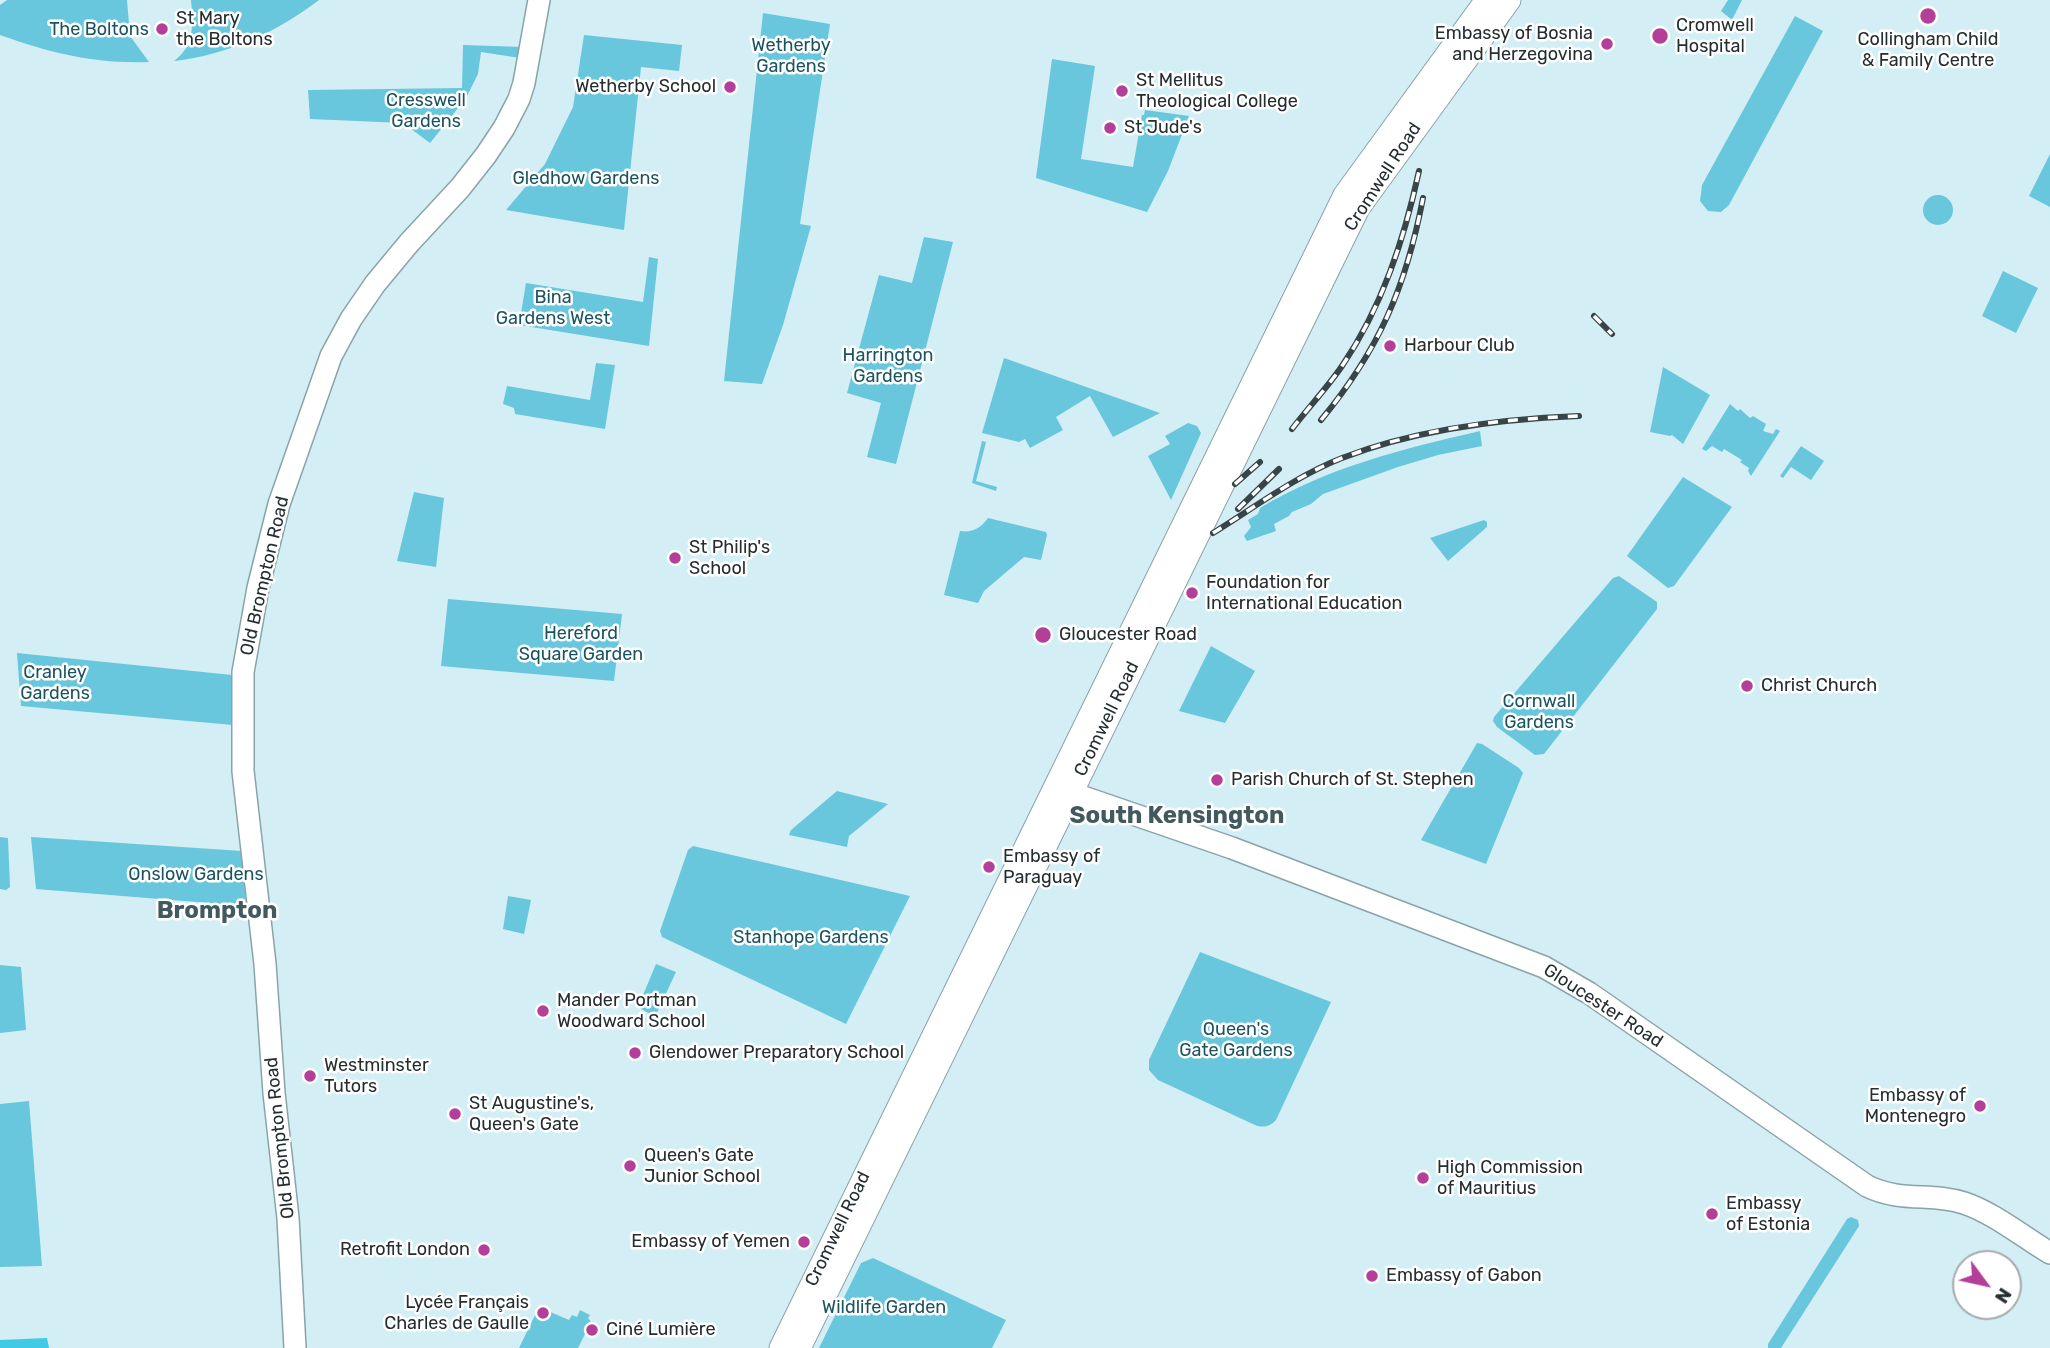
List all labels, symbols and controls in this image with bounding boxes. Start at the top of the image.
marker: Collingham Child & Family Centre [1918,6,1938,26]
place label: St Mary the Boltons [176,8,273,50]
place label: Cromwell Hospital [1676,15,1754,58]
park label: The Boltons [49,19,149,41]
marker: St Mary the Boltons [154,21,170,37]
place label: Embassy of Bosnia and Herzegovina [1435,23,1593,66]
marker: Cromwell Hospital [1650,26,1670,46]
place label: Collingham Child & Family Centre [1858,29,1998,72]
park label: Wetherby Gardens [751,35,831,78]
marker: Embassy of Bosnia and Herzegovina [1599,36,1615,52]
place label: St Mellitus Theological College [1136,70,1298,112]
place label: Wetherby School [575,76,716,98]
marker: Wetherby School [722,79,738,95]
marker: St Mellitus Theological College [1114,83,1130,99]
park label: Cresswell Gardens [386,90,466,132]
place label: St Jude's [1124,117,1202,139]
street label: Cromwell Road [1340,119,1426,235]
marker: St Jude's [1102,120,1118,136]
park label: Gledhow Gardens [512,168,660,190]
park label: Bina Gardens West [496,287,610,330]
place label: Harbour Club [1404,335,1515,357]
marker: Harbour Club [1382,338,1398,354]
park label: Harrington Gardens [843,345,933,388]
street label: Old Brompton Road [236,494,294,658]
place label: St Philip's School [689,537,770,580]
marker: St Philip's School [667,550,683,566]
place label: Foundation for International Education [1206,572,1403,614]
marker: Foundation for International Education [1184,585,1200,601]
park label: Hereford Square Garden [519,623,643,666]
place label: Gloucester Road [1059,624,1197,646]
marker: Gloucester Road [1033,625,1053,645]
street label: Cromwell Road [1070,658,1144,780]
park label: Cranley Gardens [20,662,90,704]
place label: Christ Church [1761,675,1877,697]
marker: Christ Church [1739,678,1755,694]
park label: Cornwall Gardens [1503,691,1575,734]
place label: Parish Church of St. Stephen [1231,769,1474,791]
marker: Parish Church of St. Stephen [1209,772,1225,788]
district label: South Kensington [1070,802,1284,830]
place label: Embassy of Paraguay [1003,846,1100,888]
marker: Embassy of Paraguay [981,859,997,875]
park label: Onslow Gardens [128,864,264,886]
district label: Brompton [157,897,277,925]
park label: Stanhope Gardens [733,927,889,949]
street label: Gloucester Road [1539,959,1667,1053]
place label: Mander Portman Woodward School [557,990,705,1032]
marker: Mander Portman Woodward School [535,1003,551,1019]
park label: Queen's Gate Gardens [1179,1019,1293,1062]
place label: Glendower Preparatory School [649,1042,904,1064]
marker: Glendower Preparatory School [627,1045,643,1061]
place label: Westminster Tutors [324,1055,429,1098]
street label: Old Brompton Road [261,1056,299,1220]
marker: Westminster Tutors [302,1068,318,1084]
place label: Embassy of Montenegro [1865,1085,1966,1128]
place label: St Augustine's, Queen's Gate [469,1093,594,1136]
marker: Embassy of Montenegro [1972,1098,1988,1114]
marker: St Augustine's, Queen's Gate [447,1106,463,1122]
place label: Queen's Gate Junior School [644,1145,760,1188]
place label: High Commission of Mauritius [1437,1157,1583,1200]
marker: Queen's Gate Junior School [622,1158,638,1174]
street label: Cromwell Road [801,1168,875,1290]
marker: High Commission of Mauritius [1415,1170,1431,1186]
place label: Embassy of Estonia [1726,1193,1810,1236]
marker: Embassy of Estonia [1704,1206,1720,1222]
place label: Embassy of Yemen [631,1231,790,1253]
marker: Embassy of Yemen [796,1234,812,1250]
place label: Retrofit London [340,1239,470,1261]
marker: Retrofit London [476,1242,492,1258]
north arrow [1952,1250,2022,1320]
place label: Embassy of Gabon [1386,1265,1542,1287]
marker: Embassy of Gabon [1364,1268,1380,1284]
text: N [1990,1284,2017,1308]
place label: Lycée Français Charles de Gaulle [384,1292,529,1334]
park label: Wildlife Garden [822,1297,946,1319]
marker: Lycée Français Charles de Gaulle [535,1305,551,1321]
place label: Ciné Lumière [606,1319,716,1341]
marker: Ciné Lumière [584,1322,600,1338]

